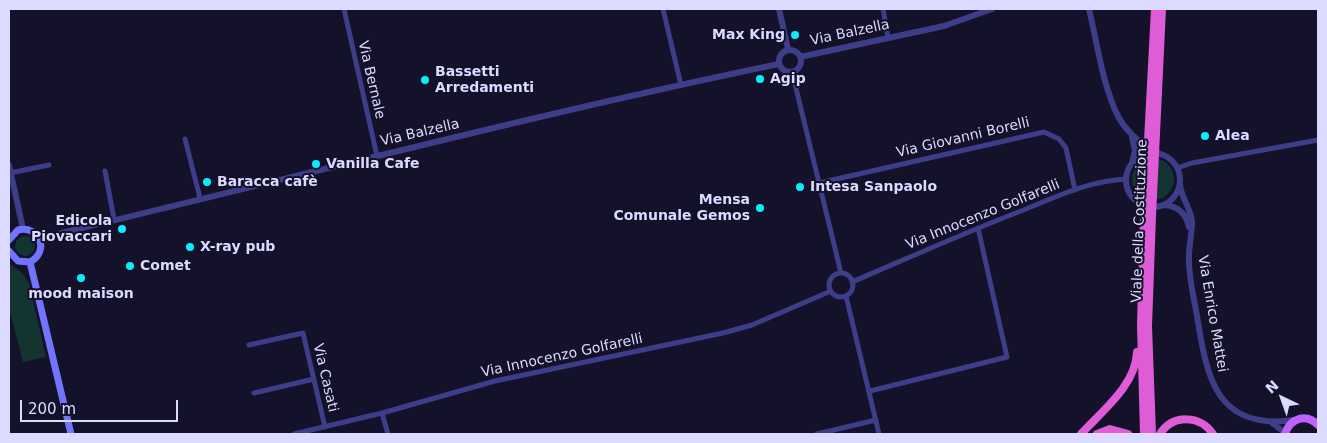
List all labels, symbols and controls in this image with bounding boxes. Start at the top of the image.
street label: Via Balzella [809,16,891,50]
place label: Max King [712,27,785,43]
marker: Max King [789,29,801,41]
street label: Via Bernale [354,39,388,121]
place label: Bassetti Arredamenti [435,64,534,96]
place label: Agip [770,71,806,87]
marker: Agip [754,73,766,85]
marker: Bassetti Arredamenti [419,74,431,86]
street label: Via Giovanni Borelli [895,114,1031,162]
street label: Via Balzella [379,116,461,150]
place label: Alea [1215,128,1250,144]
marker: Alea [1199,130,1211,142]
street label: Viale della Costituzione [1129,139,1151,303]
place label: Vanilla Cafe [326,156,420,172]
marker: Vanilla Cafe [310,158,322,170]
place label: Baracca cafè [217,174,318,190]
marker: Baracca cafè [201,176,213,188]
street label: Via Innocenzo Golfarelli [903,176,1063,254]
place label: Intesa Sanpaolo [810,179,937,195]
marker: Intesa Sanpaolo [794,181,806,193]
place label: Mensa Comunale Gemos [613,192,750,224]
marker: Mensa Comunale Gemos [754,202,766,214]
place label: Edicola Piovaccari [31,213,112,246]
marker: Edicola Piovaccari [116,223,128,235]
place label: X-ray pub [200,239,275,255]
marker: X-ray pub [184,241,196,253]
street label: Via Enrico Mattei [1193,254,1231,374]
place label: Comet [140,258,191,274]
marker: Comet [124,260,136,272]
marker: mood maison [75,272,87,284]
place label: mood maison [28,286,134,302]
street label: Via Innocenzo Golfarelli [480,331,644,381]
street label: Via Casati [309,342,341,414]
north arrow [1257,373,1307,423]
text: N [1262,377,1282,397]
scale bar [22,390,180,422]
text: 200 m [28,400,76,418]

